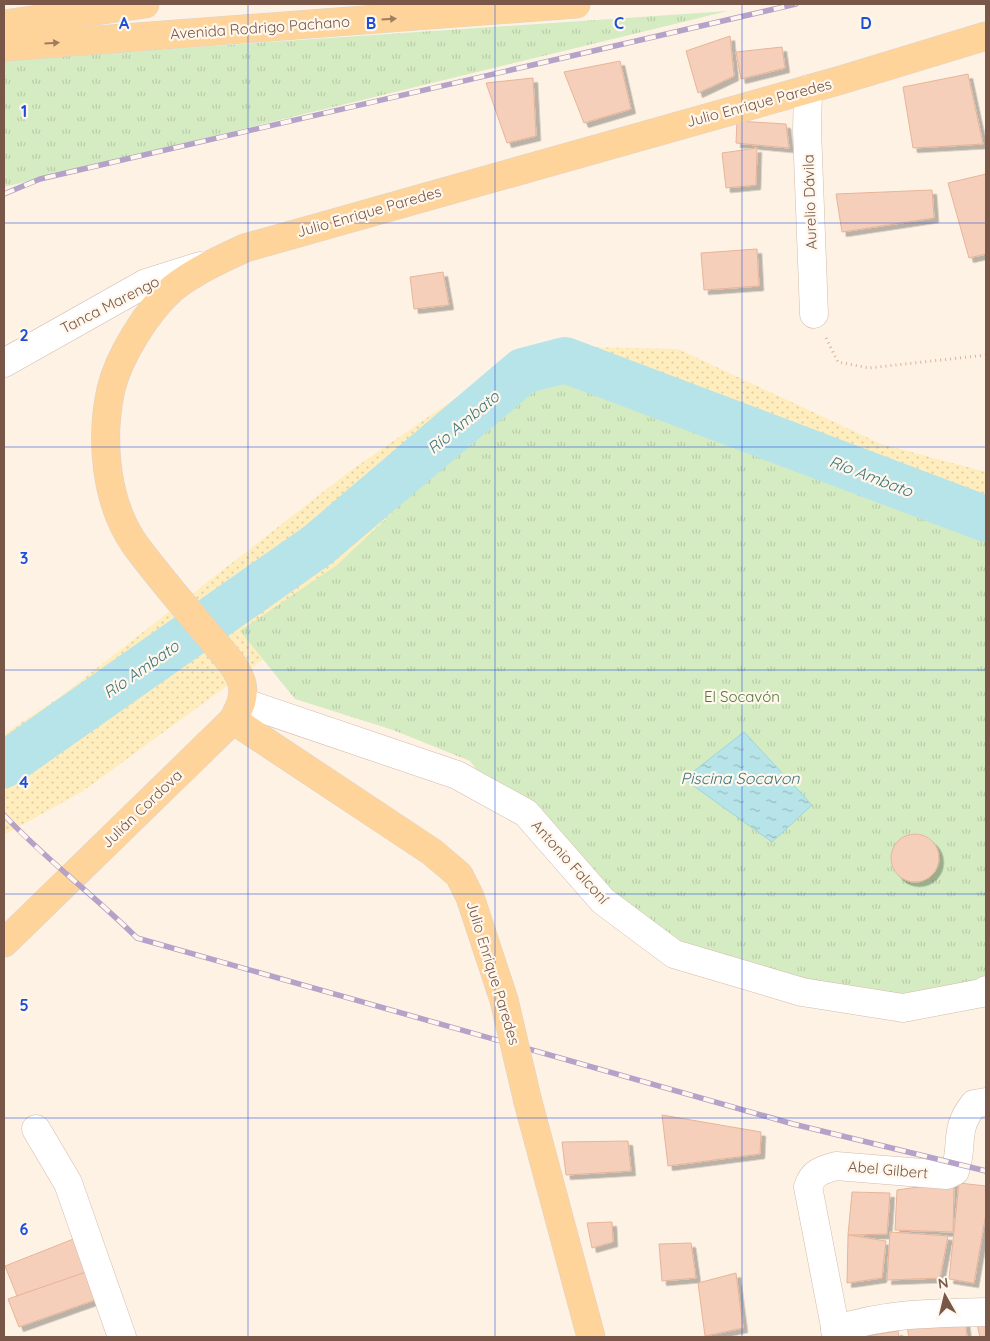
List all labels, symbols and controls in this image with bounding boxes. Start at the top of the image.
street label: Avenida Rodrigo Pachano [169,12,350,43]
text: A [119,13,130,33]
text: B [366,13,376,33]
text: C [614,13,624,33]
text: D [860,13,872,33]
one-way arrow [381,14,397,22]
one-way arrow [45,39,61,47]
street label: Julio Enrique Paredes [684,74,834,131]
text: 1 [21,101,27,121]
street label: Aurelio Dávila [798,154,821,250]
street label: Julio Enrique Paredes [294,182,443,241]
street label: Tanca Marengo [57,271,162,338]
text: 2 [19,325,29,345]
water label: Río Ambato [423,385,504,458]
water label: Río Ambato [827,451,917,501]
text: 3 [20,548,28,568]
water label: Río Ambato [99,635,184,702]
park label: El Socavón [704,687,780,706]
street label: Julián Cordova [97,765,186,852]
water label: Piscina Socavon [680,768,800,788]
text: 4 [19,772,29,792]
street label: Antonio Falconí [528,816,614,908]
street label: Julio Enrique Paredes [462,898,524,1047]
text: 5 [19,995,29,1015]
street label: Abel Gilbert [847,1157,929,1182]
text: 6 [20,1219,29,1239]
north arrow [920,1271,970,1321]
text: N [937,1273,950,1293]

